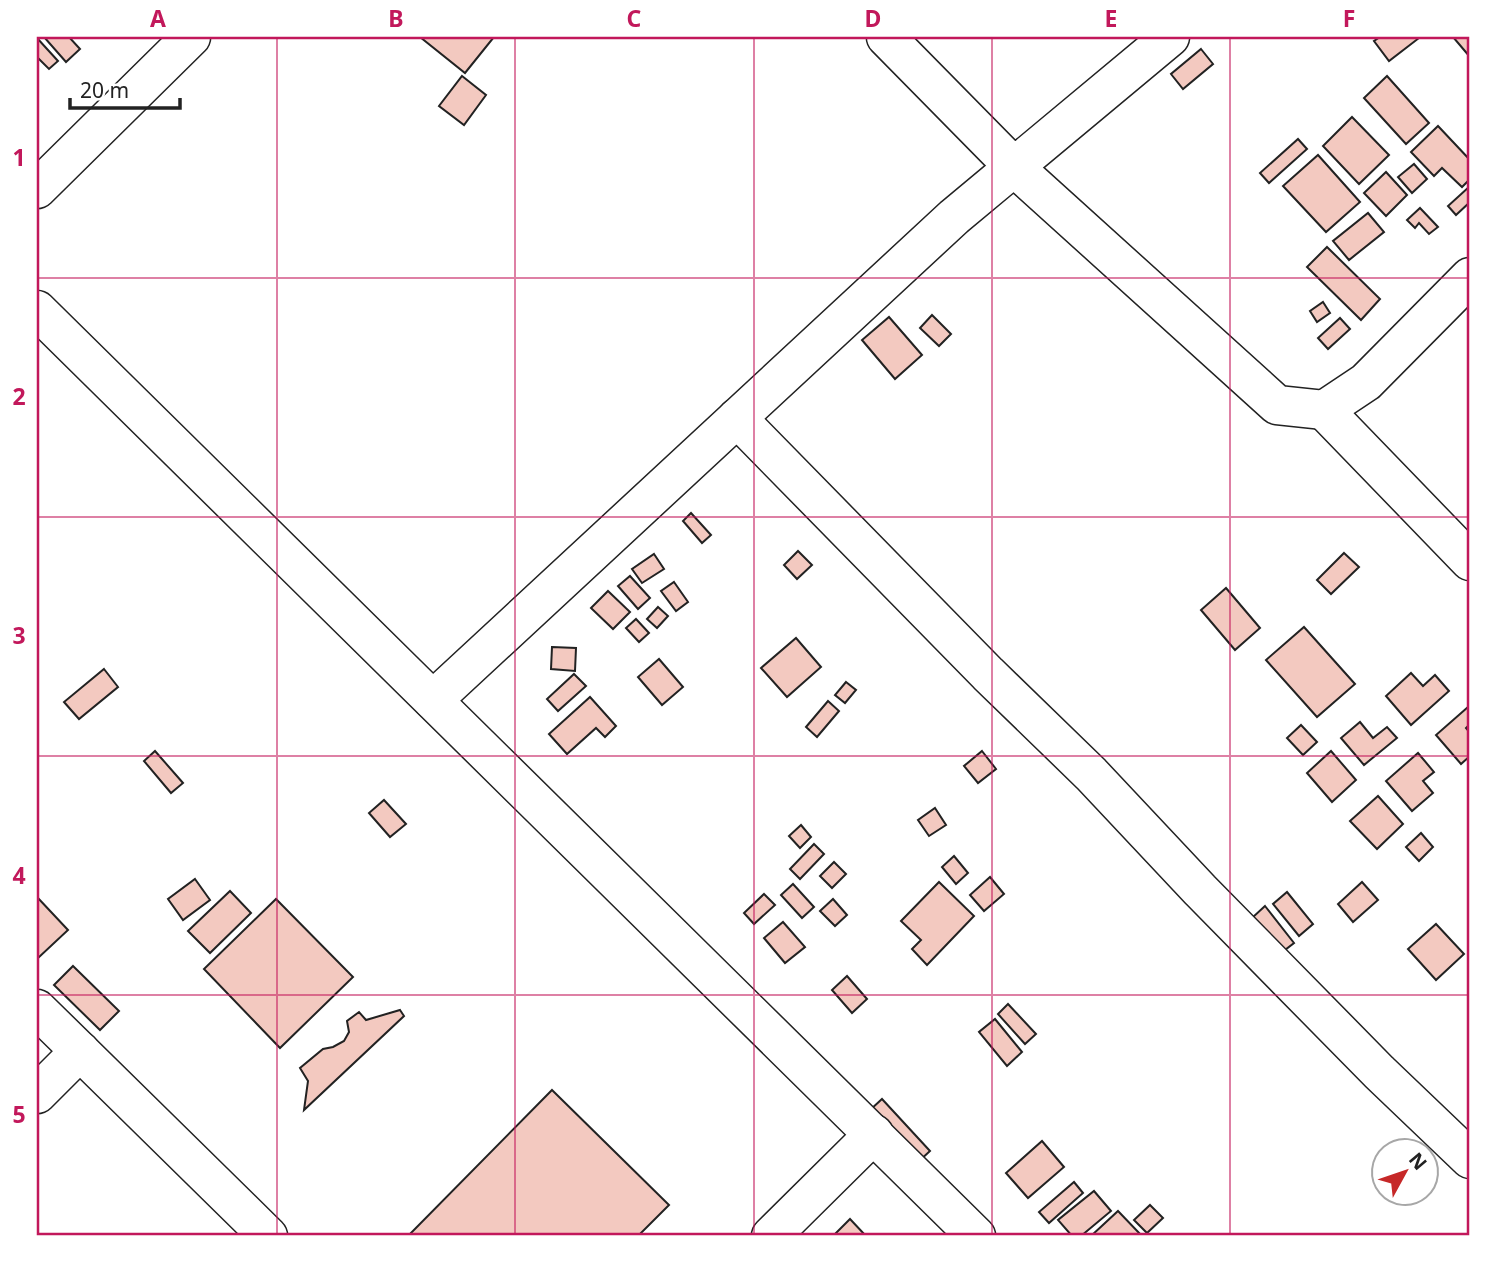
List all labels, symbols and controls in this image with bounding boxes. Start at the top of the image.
text: A [150,2,166,34]
text: B [388,2,404,34]
text: C [627,2,642,34]
text: D [865,2,881,34]
text: E [1105,2,1117,34]
text: F [1343,2,1355,34]
scale bar [70,66,180,110]
text: 20 m [80,76,129,104]
text: 1 [12,141,26,173]
text: 2 [12,380,26,412]
text: 3 [12,619,26,651]
text: 4 [12,859,26,891]
text: 5 [12,1098,26,1130]
north arrow [1370,1136,1440,1206]
text: N [1403,1147,1433,1175]

